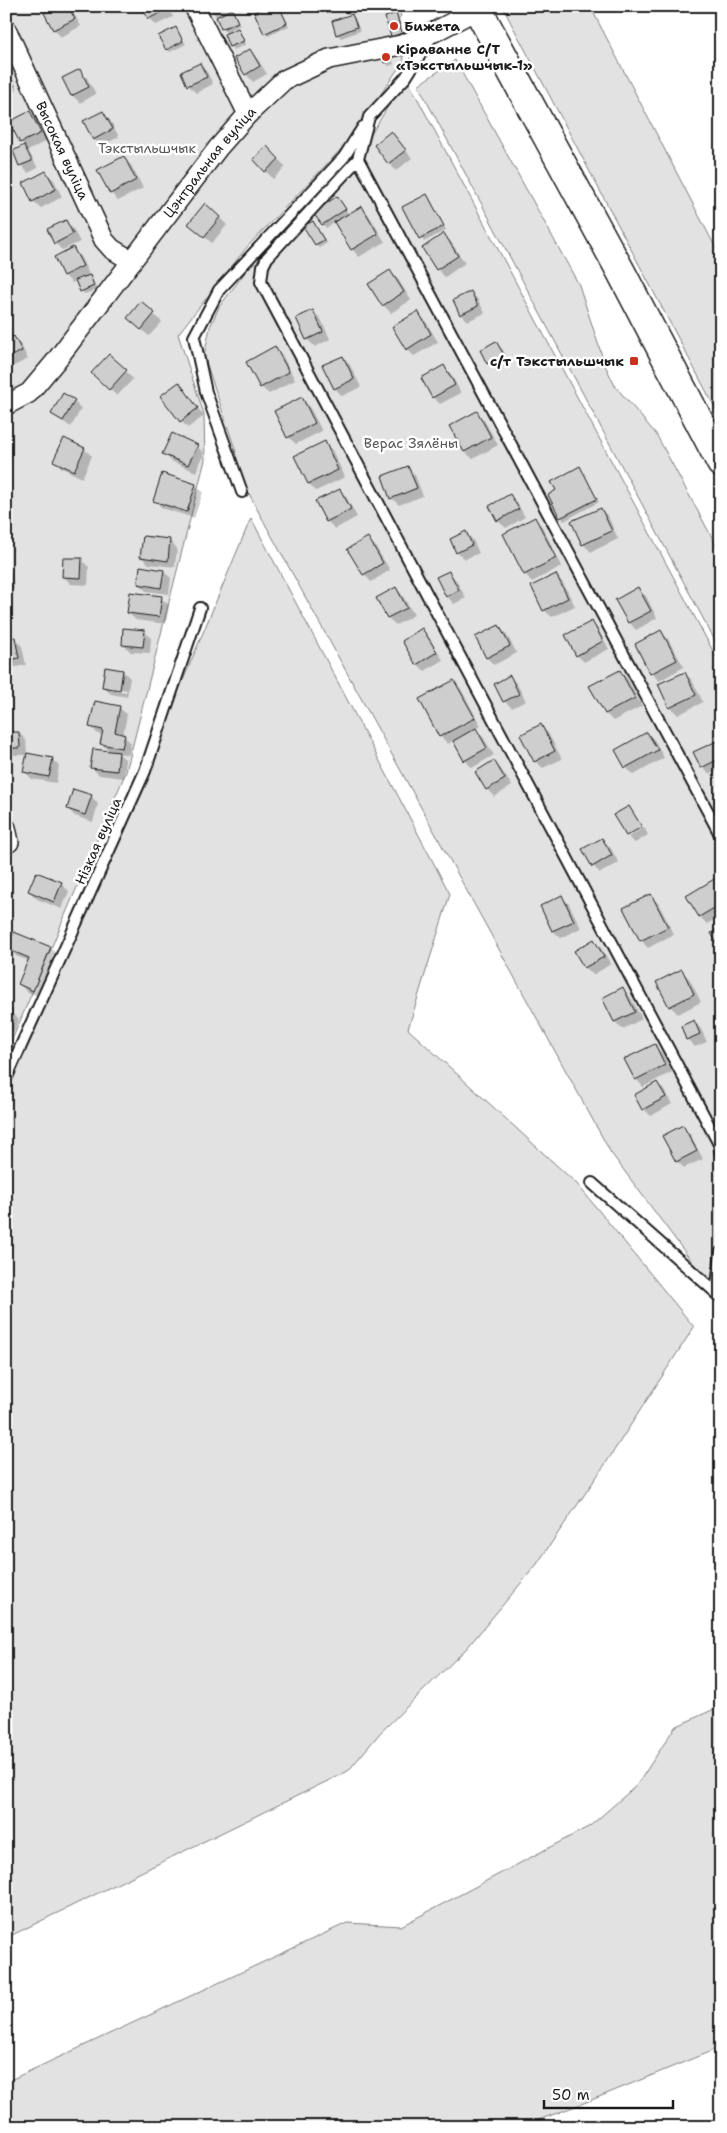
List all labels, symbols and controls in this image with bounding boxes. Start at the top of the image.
place label: Бижета [404,17,461,35]
marker: Бижета [388,20,400,32]
place label: Кіраванне С/Т «Тэкстыльшчык-1» [396,40,533,74]
marker: Кіраванне С/Т «Тэкстыльшчык-1» [380,51,392,63]
street label: Высокая вуліца [32,98,93,203]
street label: Цэнтральная вуліца [159,102,260,221]
park label: Тэкстыльшчык [98,139,197,157]
place label: с/т Тэкстыльшчык [490,352,624,370]
marker: с/т Тэкстыльшчык [628,355,640,367]
park label: Верас Зялёны [364,434,458,452]
street label: Нізкая вуліца [71,794,125,887]
scale bar [544,2078,673,2110]
text: 50 m [552,2085,590,2105]

